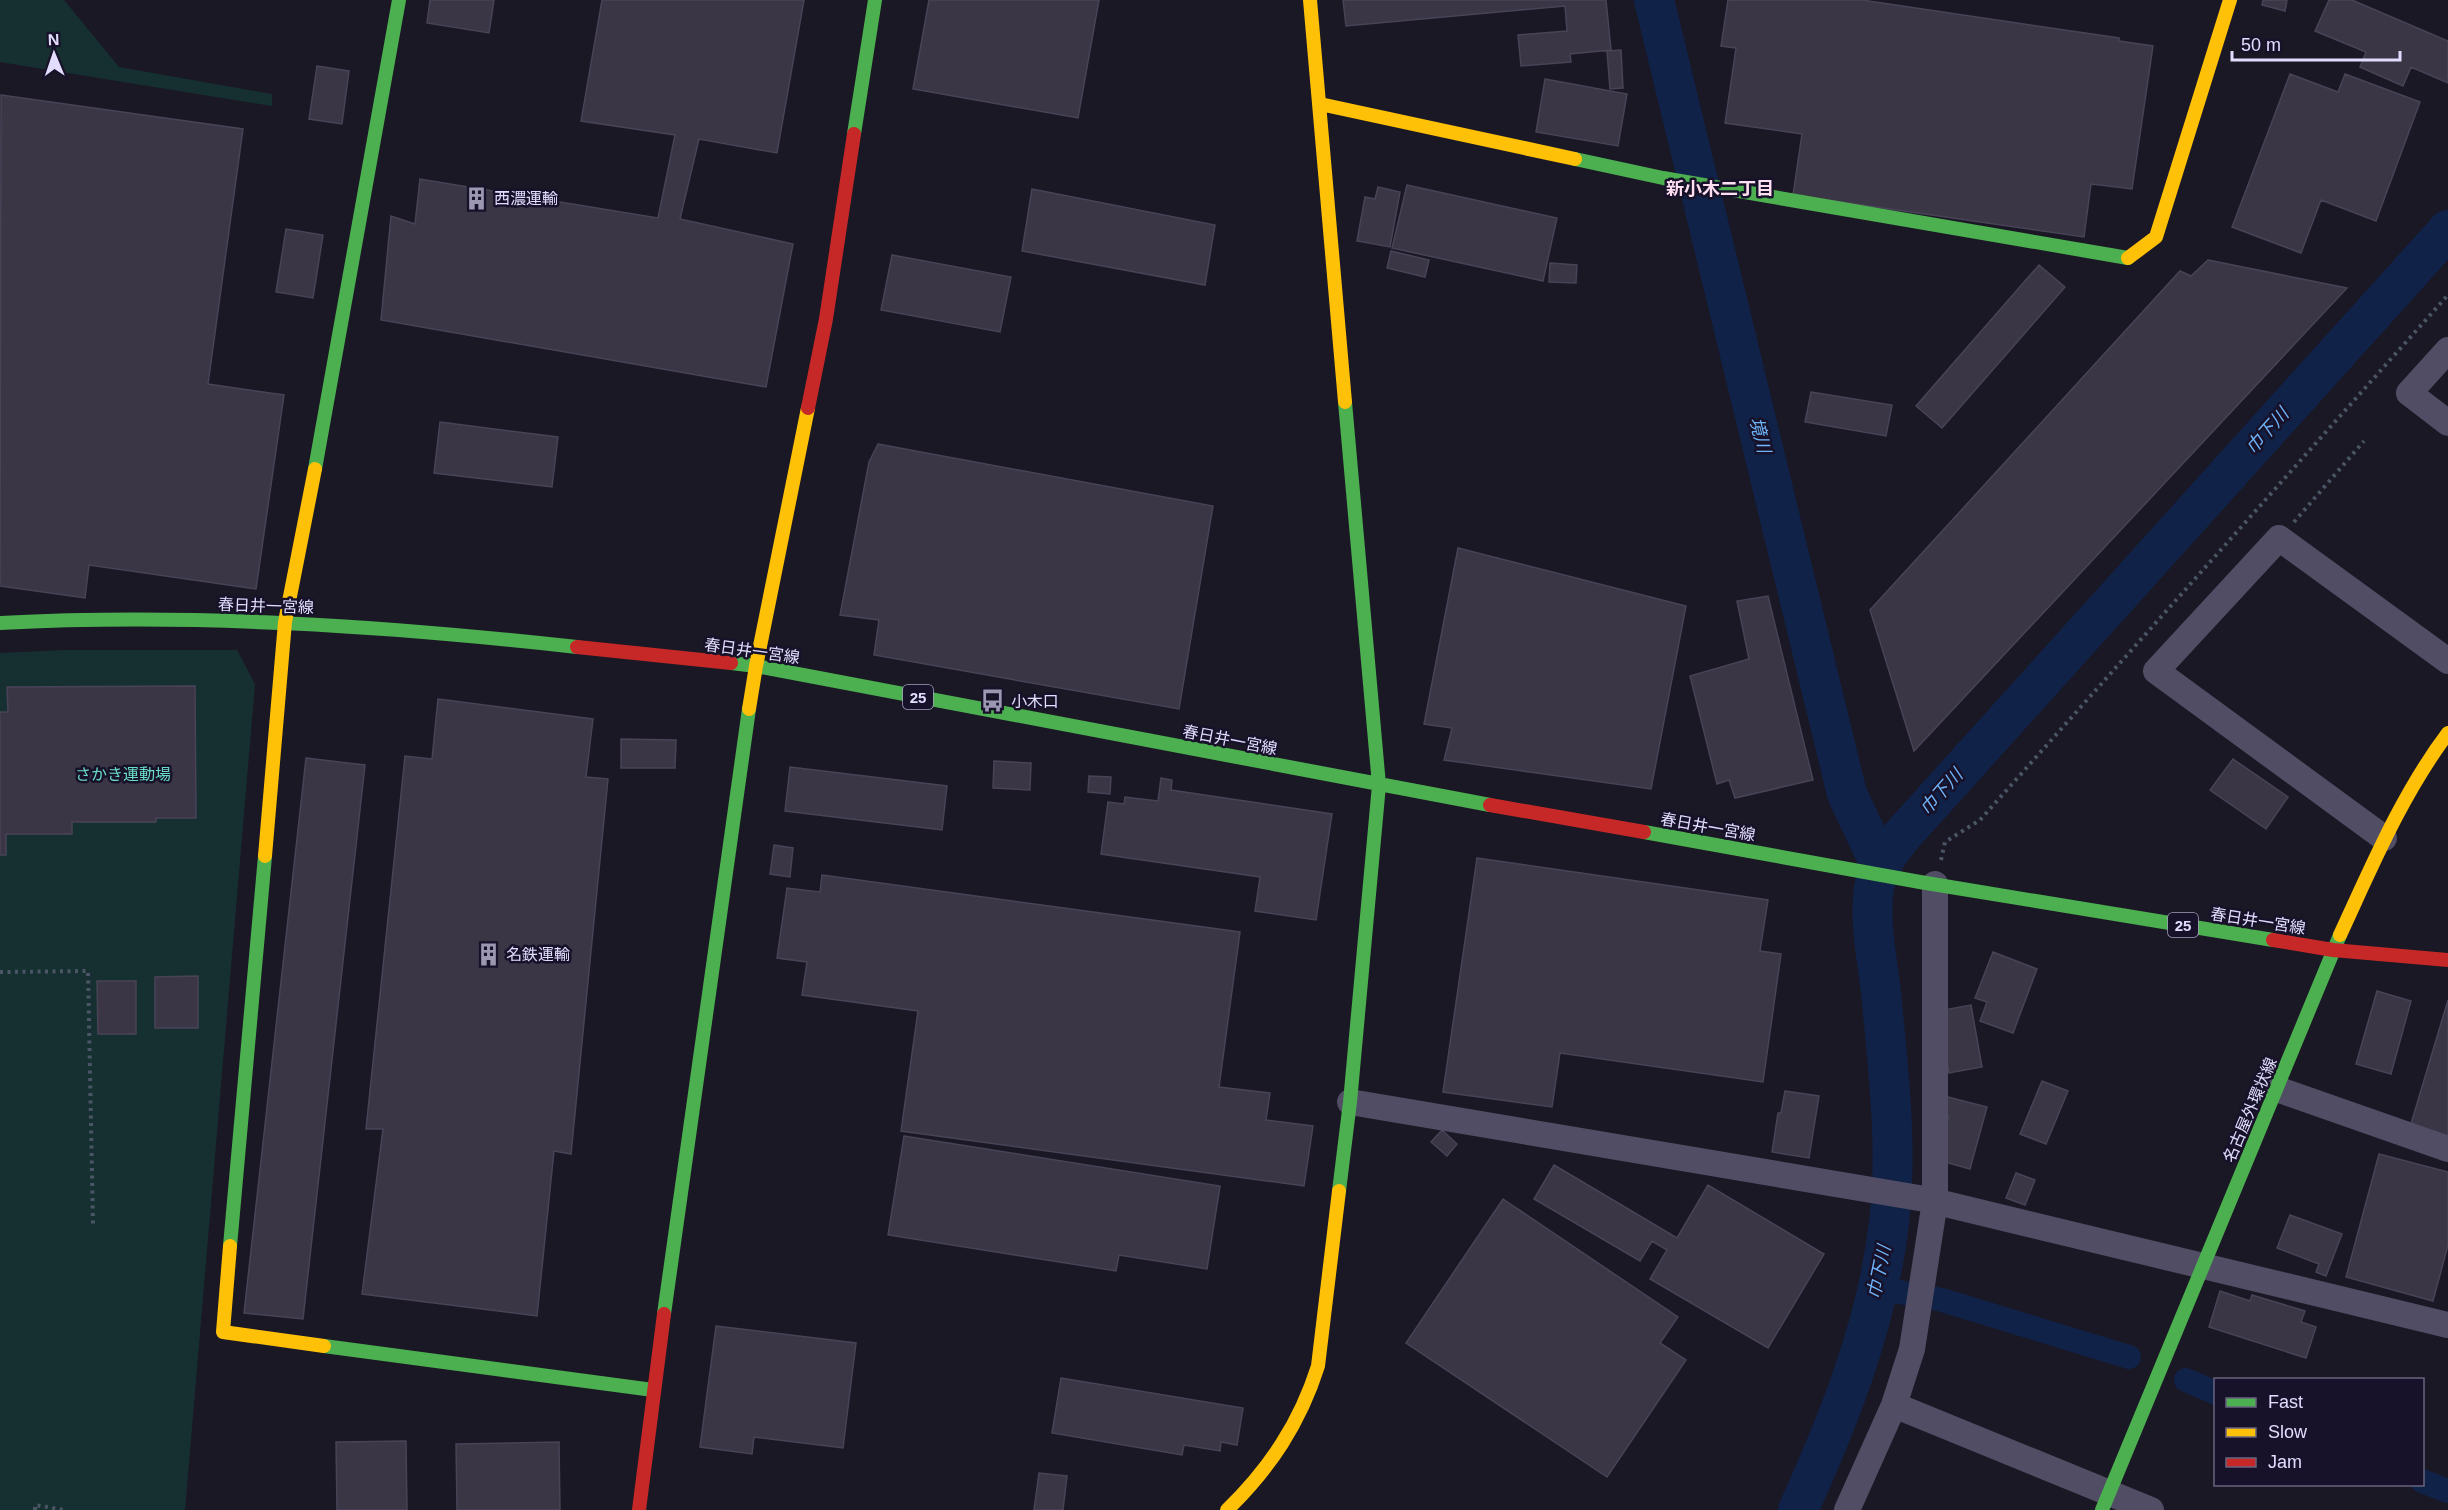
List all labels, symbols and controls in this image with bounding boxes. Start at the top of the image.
north arrow [24,24,84,84]
scale bar [2232,24,2400,62]
text: N [47,31,60,48]
text: 50 m [2241,35,2281,55]
district label: 新小木二丁目 [1666,179,1774,199]
building icon: 西濃運輸 [463,185,489,211]
place label: 西濃運輸 [494,190,558,207]
water label: 巾下川 [2242,403,2294,458]
water label: 境川 [1746,415,1775,457]
street label: 春日井一宮線 [218,596,314,616]
street label: 春日井一宮線 [703,636,801,666]
road number: 25 [903,685,933,709]
bus stop icon: 小木口 [980,688,1006,714]
place label: 小木口 [1011,693,1059,710]
street label: 春日井一宮線 [1181,722,1279,758]
water label: 巾下川 [1916,764,1968,819]
park label: さかき運動場 [75,766,171,783]
street label: 春日井一宮線 [1659,810,1757,844]
street label: 春日井一宮線 [2209,905,2307,937]
road number: 25 [2168,913,2198,937]
building icon: 名鉄運輸 [475,941,501,967]
place label: 名鉄運輸 [506,946,570,963]
street label: 名古屋外環状線 [2220,1055,2280,1165]
water label: 巾下川 [1864,1242,1895,1300]
legend [2214,1378,2424,1486]
text: Fast [2268,1392,2303,1412]
text: Slow [2268,1422,2308,1442]
text: Jam [2268,1452,2302,1472]

